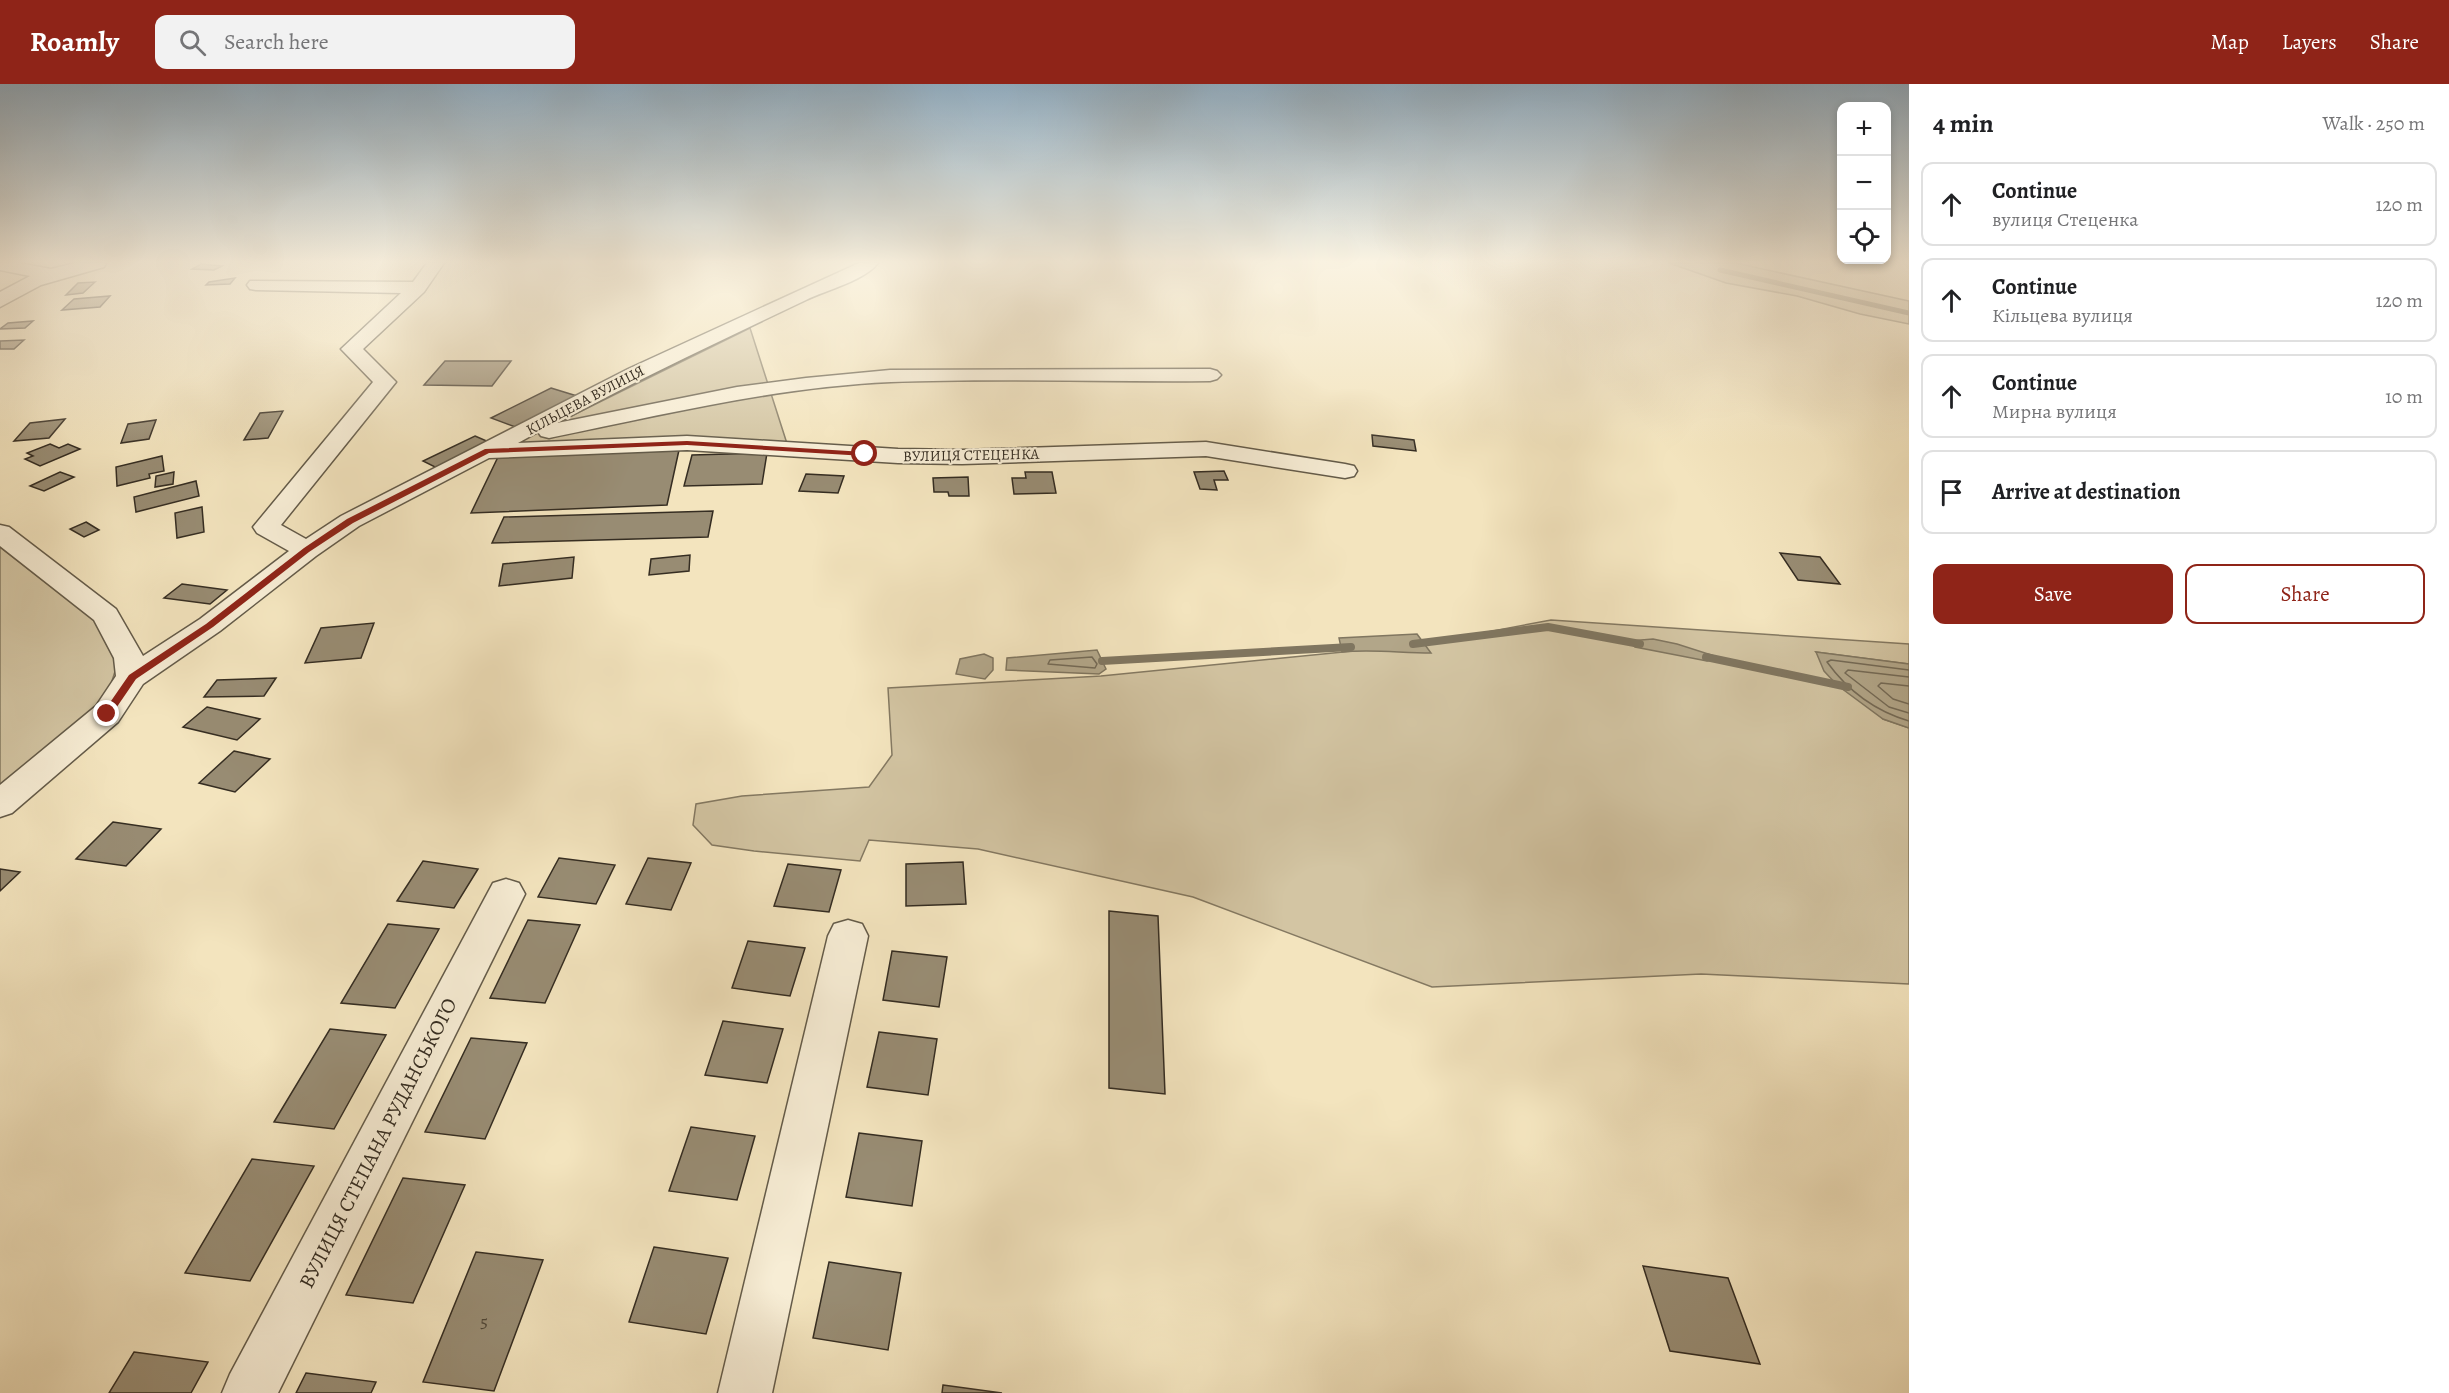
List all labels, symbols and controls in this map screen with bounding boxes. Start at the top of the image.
search box [155,15,575,69]
text: Roamly [30,23,119,61]
icon: search [176,26,209,59]
text: Search here [224,27,329,57]
text: Map [2210,28,2249,56]
text: Layers [2282,28,2337,56]
text: Share [2370,28,2419,56]
map controls [1837,102,1891,264]
button: + [1837,102,1891,156]
text: 4 min [1933,106,1994,141]
text: Walk · 250 m [2323,110,2425,137]
button: − [1837,156,1891,210]
text: Continue [1992,176,2077,206]
icon: ahead [1935,188,1968,221]
text: 120 m [2375,191,2423,218]
text: вулиця Стеценка [1992,206,2139,233]
button: locate [1837,210,1891,264]
text: Continue [1992,272,2077,302]
icon: ahead [1935,284,1968,317]
text: 120 m [2375,287,2423,314]
text: Кільцева вулиця [1992,302,2133,329]
street label: КІЛЬЦЕВА ВУЛИЦЯ [522,360,648,440]
text: Continue [1992,368,2077,398]
icon: ahead [1935,380,1968,413]
text: 10 m [2385,383,2423,410]
text: Мирна вулиця [1992,398,2117,425]
route start [851,440,877,466]
street label: ВУЛИЦЯ СТЕЦЕНКА [903,444,1040,466]
icon: arrive [1935,476,1968,509]
text: Arrive at destination [1992,477,2181,507]
button: Save [1933,564,2173,624]
button: Share [2185,564,2425,624]
route end [93,700,119,726]
street label: ВУЛИЦЯ СТЕПАНА РУДАНСЬКОГО [292,993,464,1293]
house number: 5 [480,1309,488,1333]

